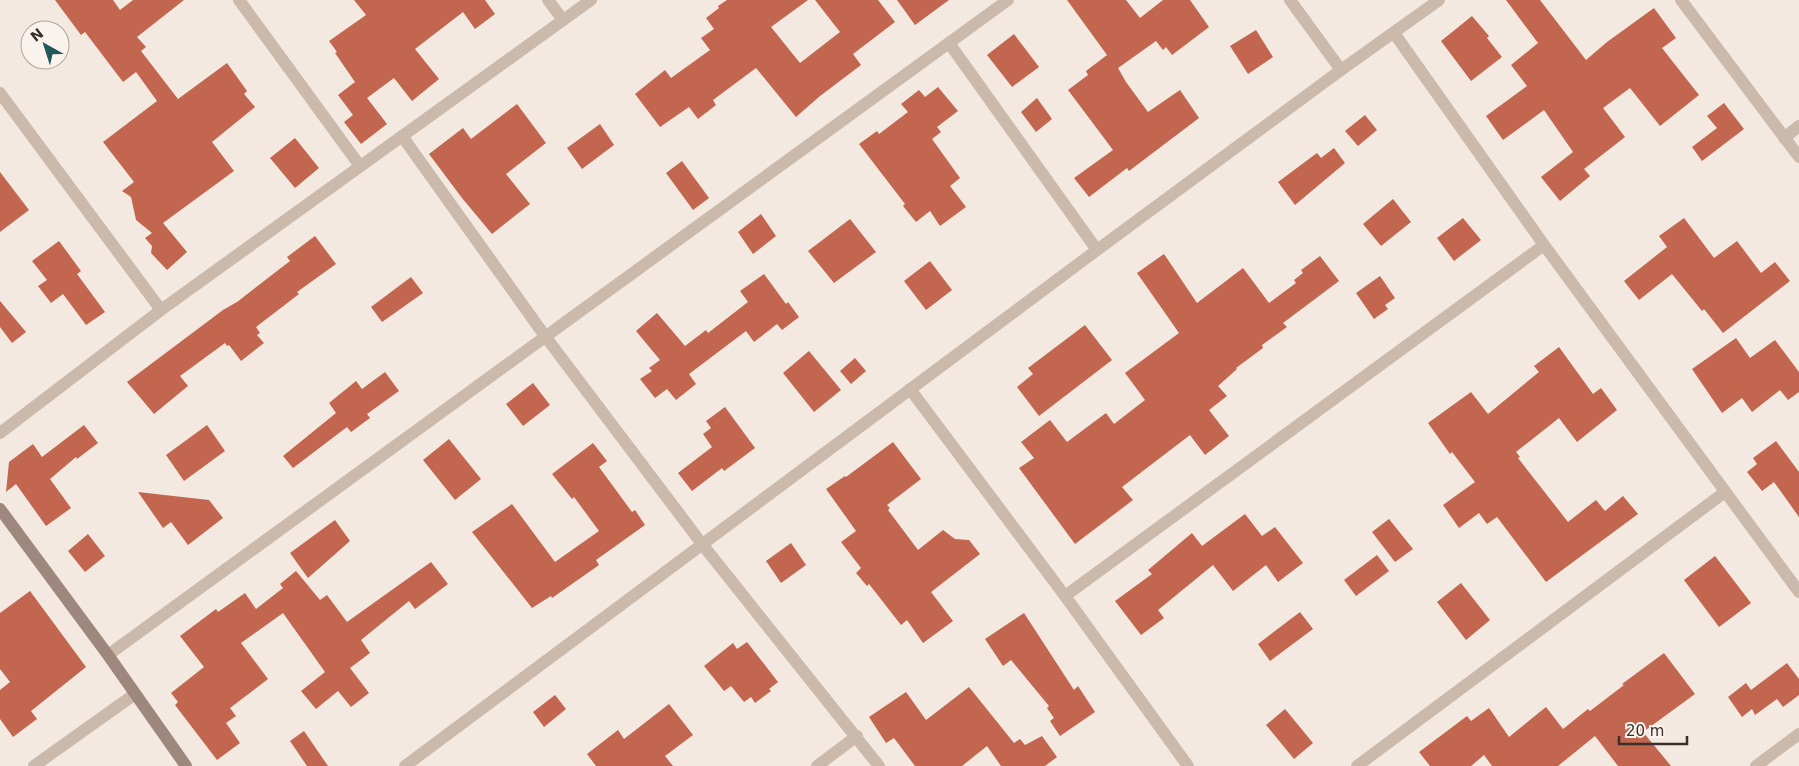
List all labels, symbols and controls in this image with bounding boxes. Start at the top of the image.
north arrow [20,20,70,70]
text: N [27,25,46,45]
scale bar [1619,714,1686,746]
text: 20 m [1626,722,1664,740]

